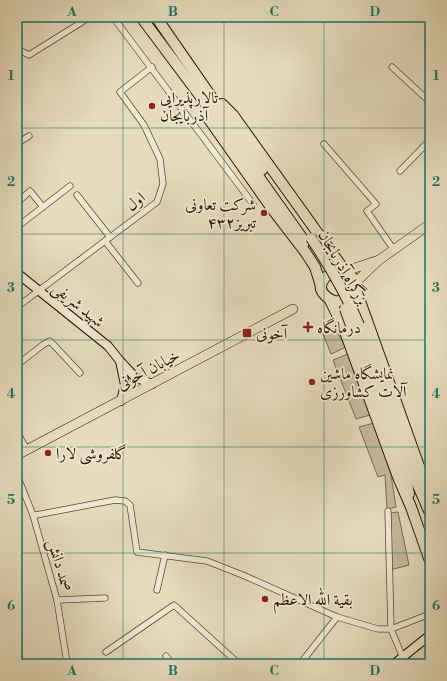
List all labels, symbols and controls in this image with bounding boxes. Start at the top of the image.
text: A [66,4,77,20]
text: B [168,4,178,20]
text: C [269,4,279,20]
text: D [370,4,380,20]
text: 1 [8,68,15,84]
text: 1 [433,68,440,84]
place label: تالارپذیرایی آذربایجان [160,88,219,126]
marker: تالارپذیرایی آذربایجان [147,101,157,111]
text: 2 [7,174,15,190]
text: 2 [432,174,440,190]
street label: اول [122,188,149,216]
place label: شرکت تعاونی ۴۳۲تبریز [185,195,257,233]
marker: شرکت تعاونی ۴۳۲تبریز [259,208,269,218]
street label: بزرگراه آذربایجان [314,226,374,309]
street label: شهید شریفی [48,278,109,333]
text: 3 [7,280,15,296]
text: 3 [432,280,440,296]
place label: درمانگاه [317,317,361,338]
marker: درمانگاه [302,321,314,333]
place label: آخونی [256,324,289,344]
marker: آخونی [241,327,253,339]
street label: خیابان آخونی [114,345,183,395]
place label: نمایشگاه ماشین آلات کشاورزی [320,363,408,402]
marker: نمایشگاه ماشین آلات کشاورزی [307,377,317,387]
text: 4 [7,386,16,402]
text: 4 [432,386,441,402]
place label: گلفروشی لارا [56,444,127,465]
marker: گلفروشی لارا [43,448,53,458]
text: 5 [7,492,15,508]
text: 5 [432,492,440,508]
street label: صمد دانش [43,537,77,594]
place label: بقیة الله الاعظم [273,587,352,615]
marker: بقیة الله الاعظم [260,594,270,604]
text: 6 [7,598,15,614]
text: 6 [432,598,440,614]
text: A [66,663,77,679]
text: B [168,663,178,679]
text: C [269,663,279,679]
text: D [370,663,380,679]

